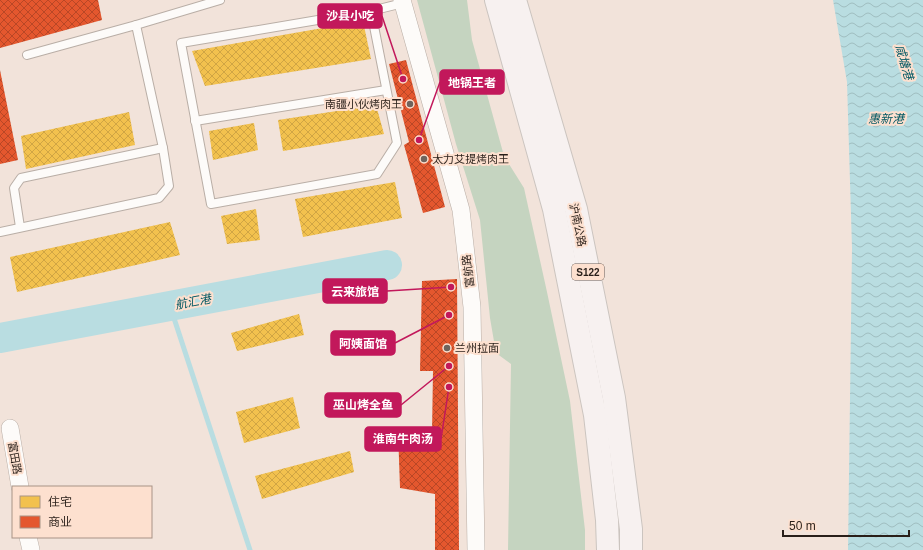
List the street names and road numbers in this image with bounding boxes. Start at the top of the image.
street label: 沪南公路 [568,202,588,248]
street label: 富航路 [460,254,476,288]
road number: S122 [572,264,604,280]
street label: 富田路 [6,441,24,475]

